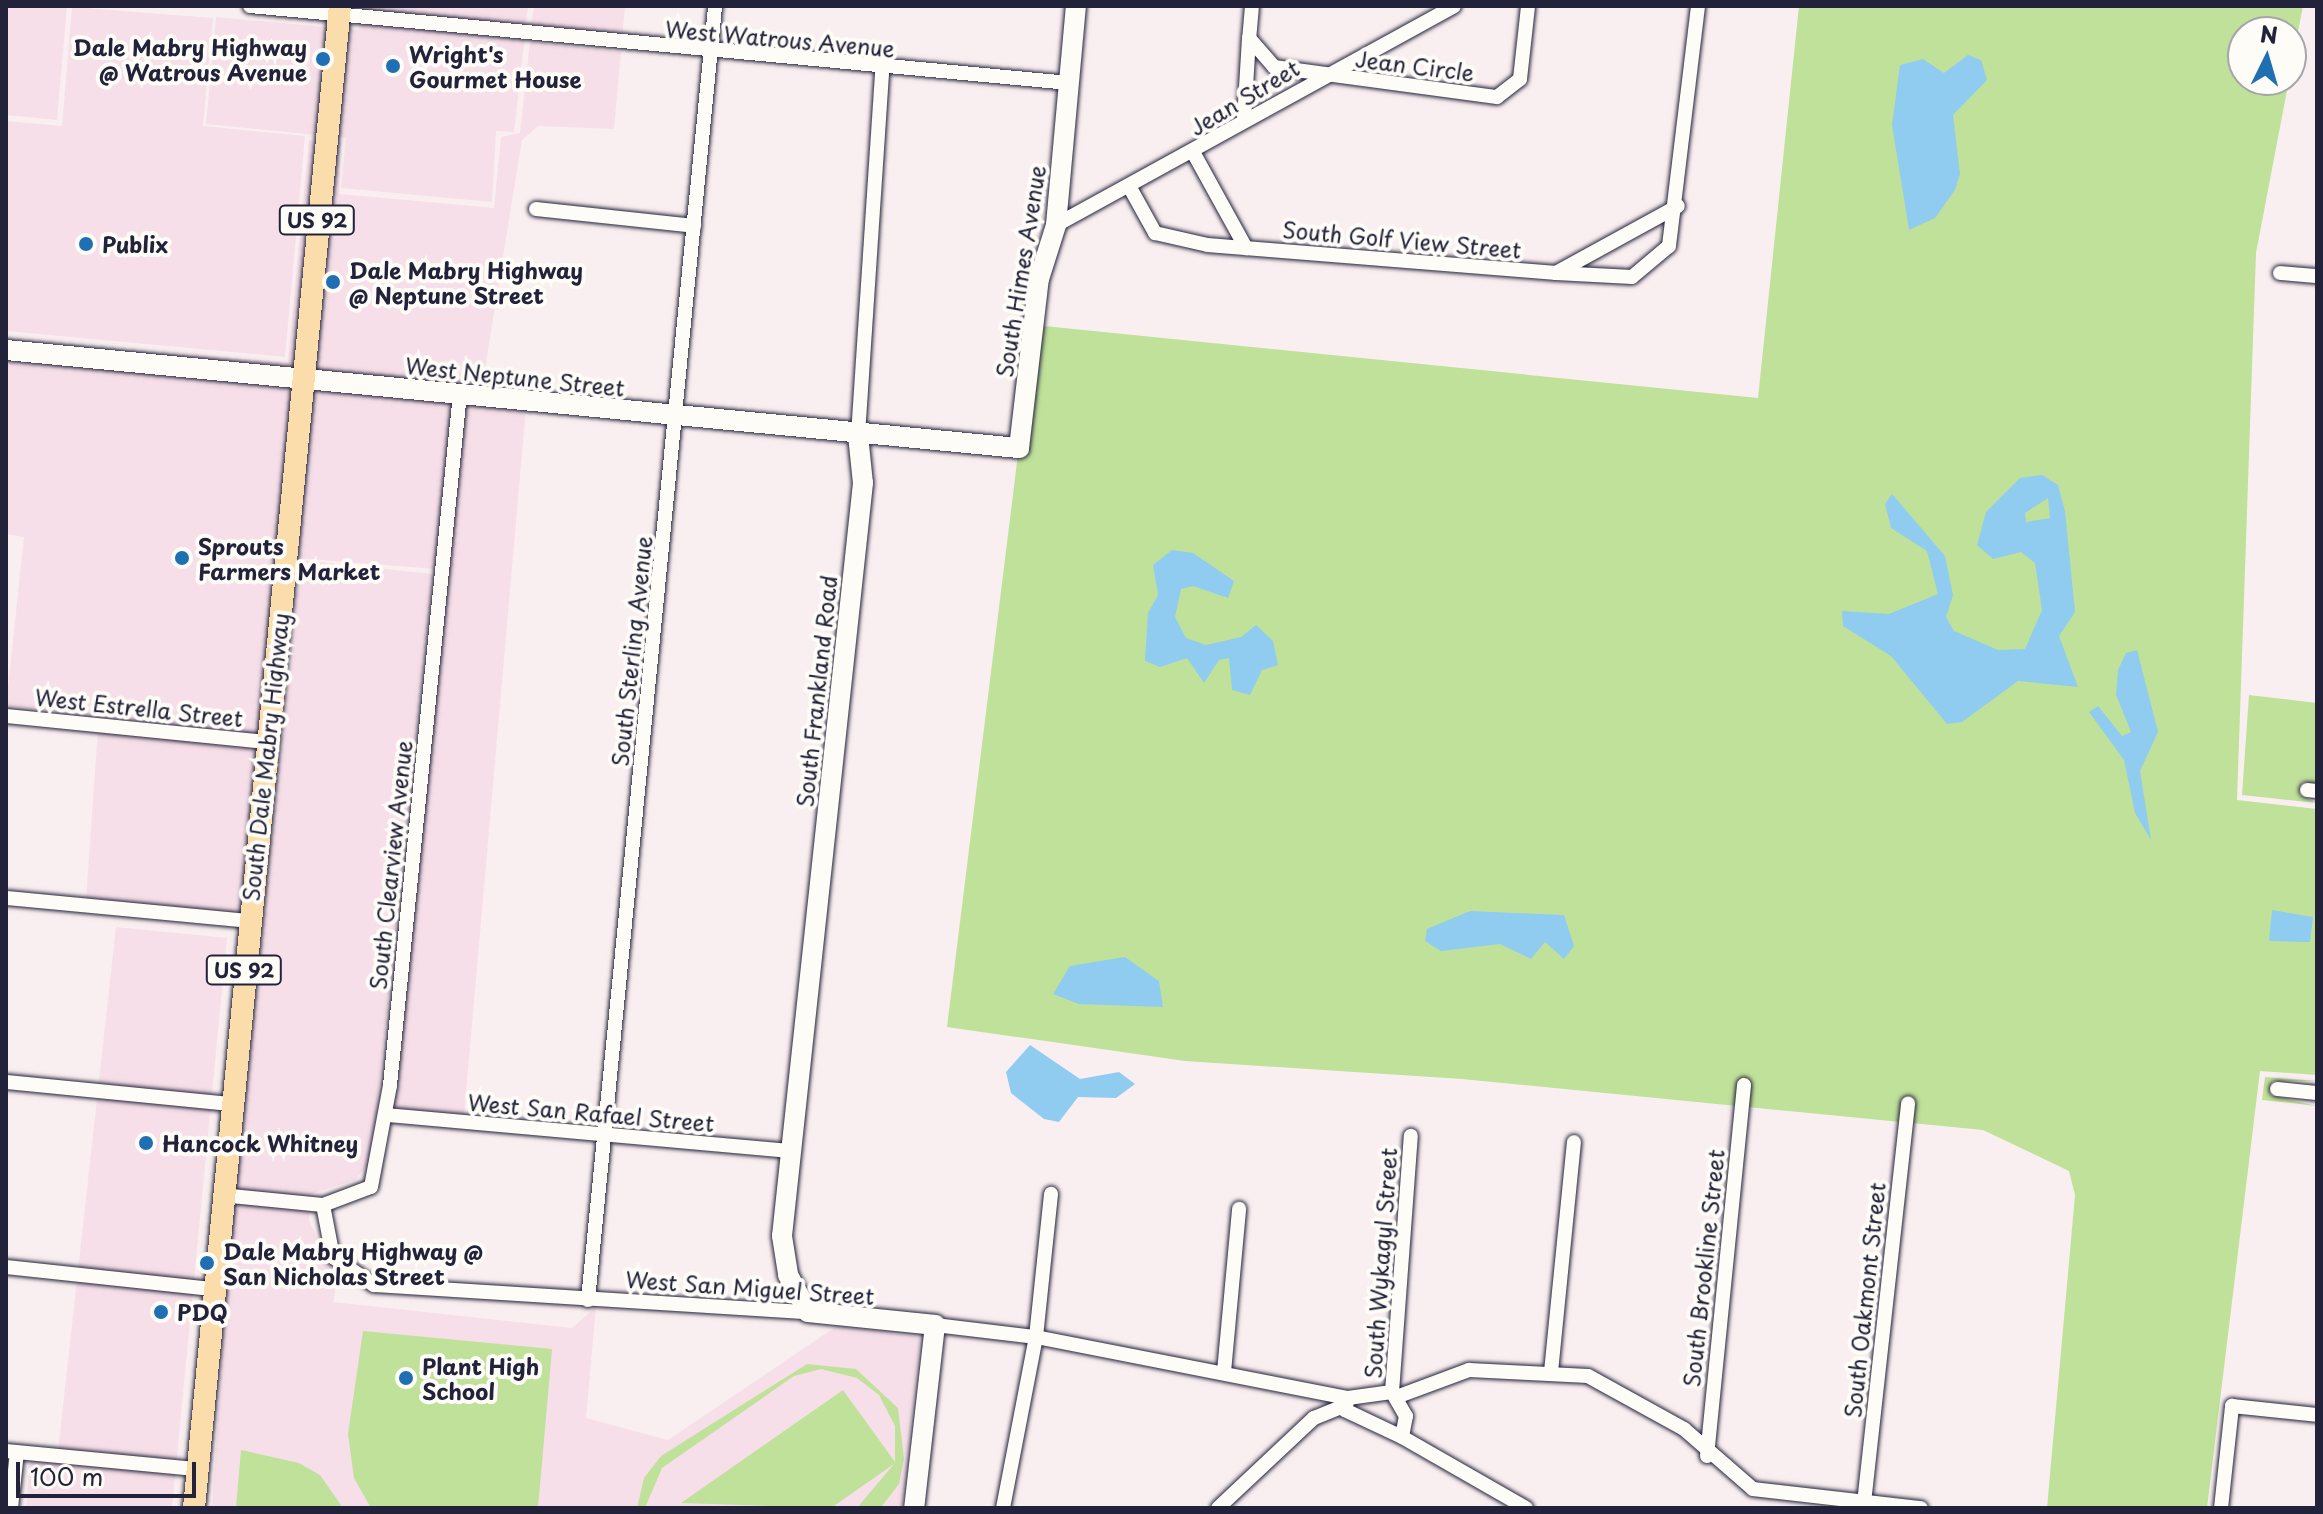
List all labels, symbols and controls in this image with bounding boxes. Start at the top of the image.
street label: West Watrous Avenue [664,15,896,61]
north arrow [2227,16,2307,96]
text: N [2259,16,2279,51]
place label: Dale Mabry Highway @ Watrous Avenue [72,33,307,84]
place label: Wright's Gourmet House [409,40,582,92]
street label: Jean Circle [1354,45,1476,85]
marker: Dale Mabry Highway @ Watrous Avenue [314,50,332,68]
street label: Jean Street [1184,54,1304,140]
marker: Wright's Gourmet House [384,57,402,75]
street label: South Himes Avenue [990,163,1050,379]
road number: US 92 [279,204,355,236]
street label: South Golf View Street [1280,215,1524,263]
place label: Publix [102,231,168,257]
marker: Publix [77,235,95,253]
place label: Dale Mabry Highway @ Neptune Street [349,256,584,308]
marker: Dale Mabry Highway @ Neptune Street [324,273,342,291]
street label: West Neptune Street [404,351,626,401]
place label: Sprouts Farmers Market [198,532,381,584]
street label: South Sterling Avenue [606,534,656,768]
marker: Sprouts Farmers Market [173,549,191,567]
street label: South Frankland Road [791,572,841,810]
street label: South Dale Mabry Highway [236,609,294,905]
street label: West Estrella Street [33,683,245,731]
street label: South Clearview Avenue [364,738,416,992]
road number: US 92 [206,954,282,986]
street label: West San Rafael Street [468,1088,714,1136]
place label: Hancock Whitney [162,1130,360,1156]
marker: Hancock Whitney [137,1134,155,1152]
street label: South Wykagyl Street [1359,1146,1401,1380]
street label: South Brookline Street [1677,1147,1729,1389]
street label: South Oakmont Street [1838,1180,1890,1420]
place label: Dale Mabry Highway @ San Nicholas Street [223,1237,484,1288]
marker: Dale Mabry Highway @ San Nicholas Street [198,1254,216,1272]
street label: West San Miguel Street [625,1265,875,1309]
place label: PDQ [177,1299,228,1325]
marker: PDQ [152,1303,170,1321]
place label: Plant High School [422,1352,539,1404]
marker: Plant High School [397,1369,415,1387]
scale bar [20,1446,200,1496]
text: 100 m [30,1458,103,1494]

